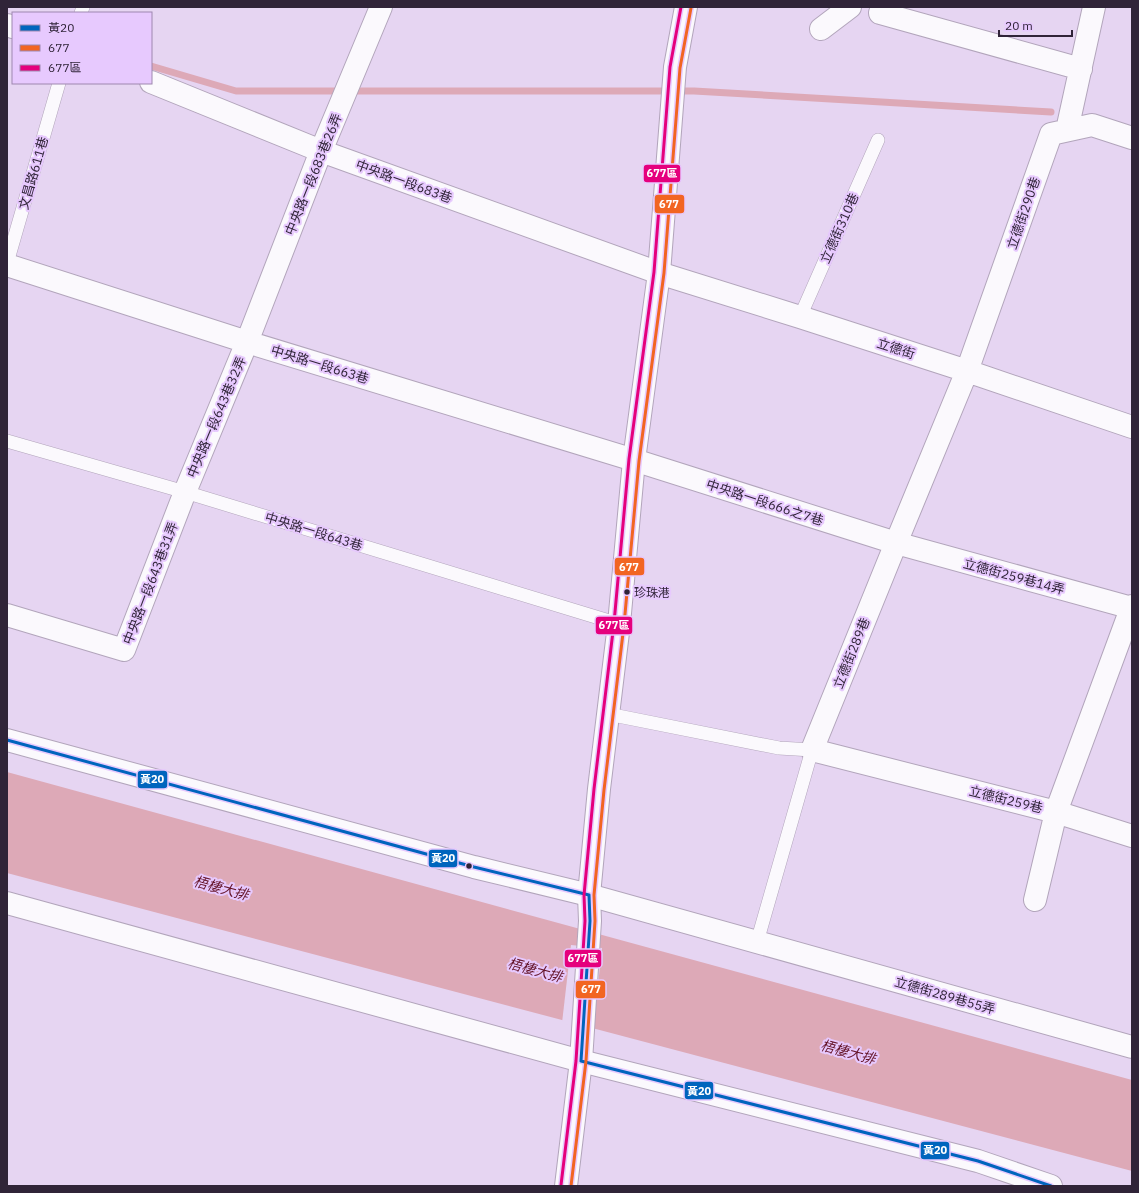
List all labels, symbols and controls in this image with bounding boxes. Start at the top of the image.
legend [12,12,152,84]
scale bar [999,12,1072,38]
text: 20 m [1005,18,1033,33]
text: 黃20 [48,20,74,35]
text: 677 [48,40,70,55]
text: 677區 [48,60,82,75]
street label: 中央路一段683巷26弄 [281,111,346,238]
street label: 文昌路611巷 [15,135,52,212]
street label: 中央路一段683巷 [353,156,454,207]
line badge: 677區 [643,164,681,183]
text: 677區 [647,166,677,180]
street label: 立德街290巷 [1003,175,1044,252]
street label: 立德街310巷 [816,190,863,266]
line badge: 677 [654,194,685,214]
text: 677 [659,197,679,211]
street label: 立德街 [875,334,917,363]
street label: 中央路一段663巷 [269,342,371,387]
street label: 中央路一段643巷32弄 [183,354,250,480]
street label: 中央路一段666之7巷 [704,476,826,529]
street label: 中央路一段643巷 [263,509,365,554]
street label: 中央路一段643巷31弄 [119,519,182,647]
street label: 立德街259巷14弄 [961,555,1066,598]
line badge: 677 [614,557,645,576]
text: 677 [619,560,639,574]
place label: 珍珠港 [634,585,670,600]
marker: 珍珠港 [622,587,632,597]
street label: 立德街289巷 [829,615,873,691]
line badge: 677區 [595,616,633,635]
text: 677區 [599,618,629,632]
line badge: 黃20 [137,770,168,789]
text: 黃20 [140,772,164,786]
street label: 立德街259巷 [967,782,1045,817]
line badge: 黃20 [428,849,458,868]
text: 黃20 [431,851,455,865]
unlabelled marker [464,861,474,871]
water label: 梧棲大排 [192,872,252,904]
line badge: 677區 [564,949,602,968]
text: 677區 [568,951,598,965]
water label: 梧棲大排 [506,954,566,986]
street label: 立德街289巷55弄 [893,973,997,1018]
line badge: 677 [575,980,606,999]
text: 677 [581,982,601,996]
water label: 梧棲大排 [819,1036,879,1068]
line badge: 黃20 [684,1081,714,1100]
text: 黃20 [687,1084,711,1098]
line badge: 黃20 [920,1141,950,1160]
text: 黃20 [923,1143,947,1157]

